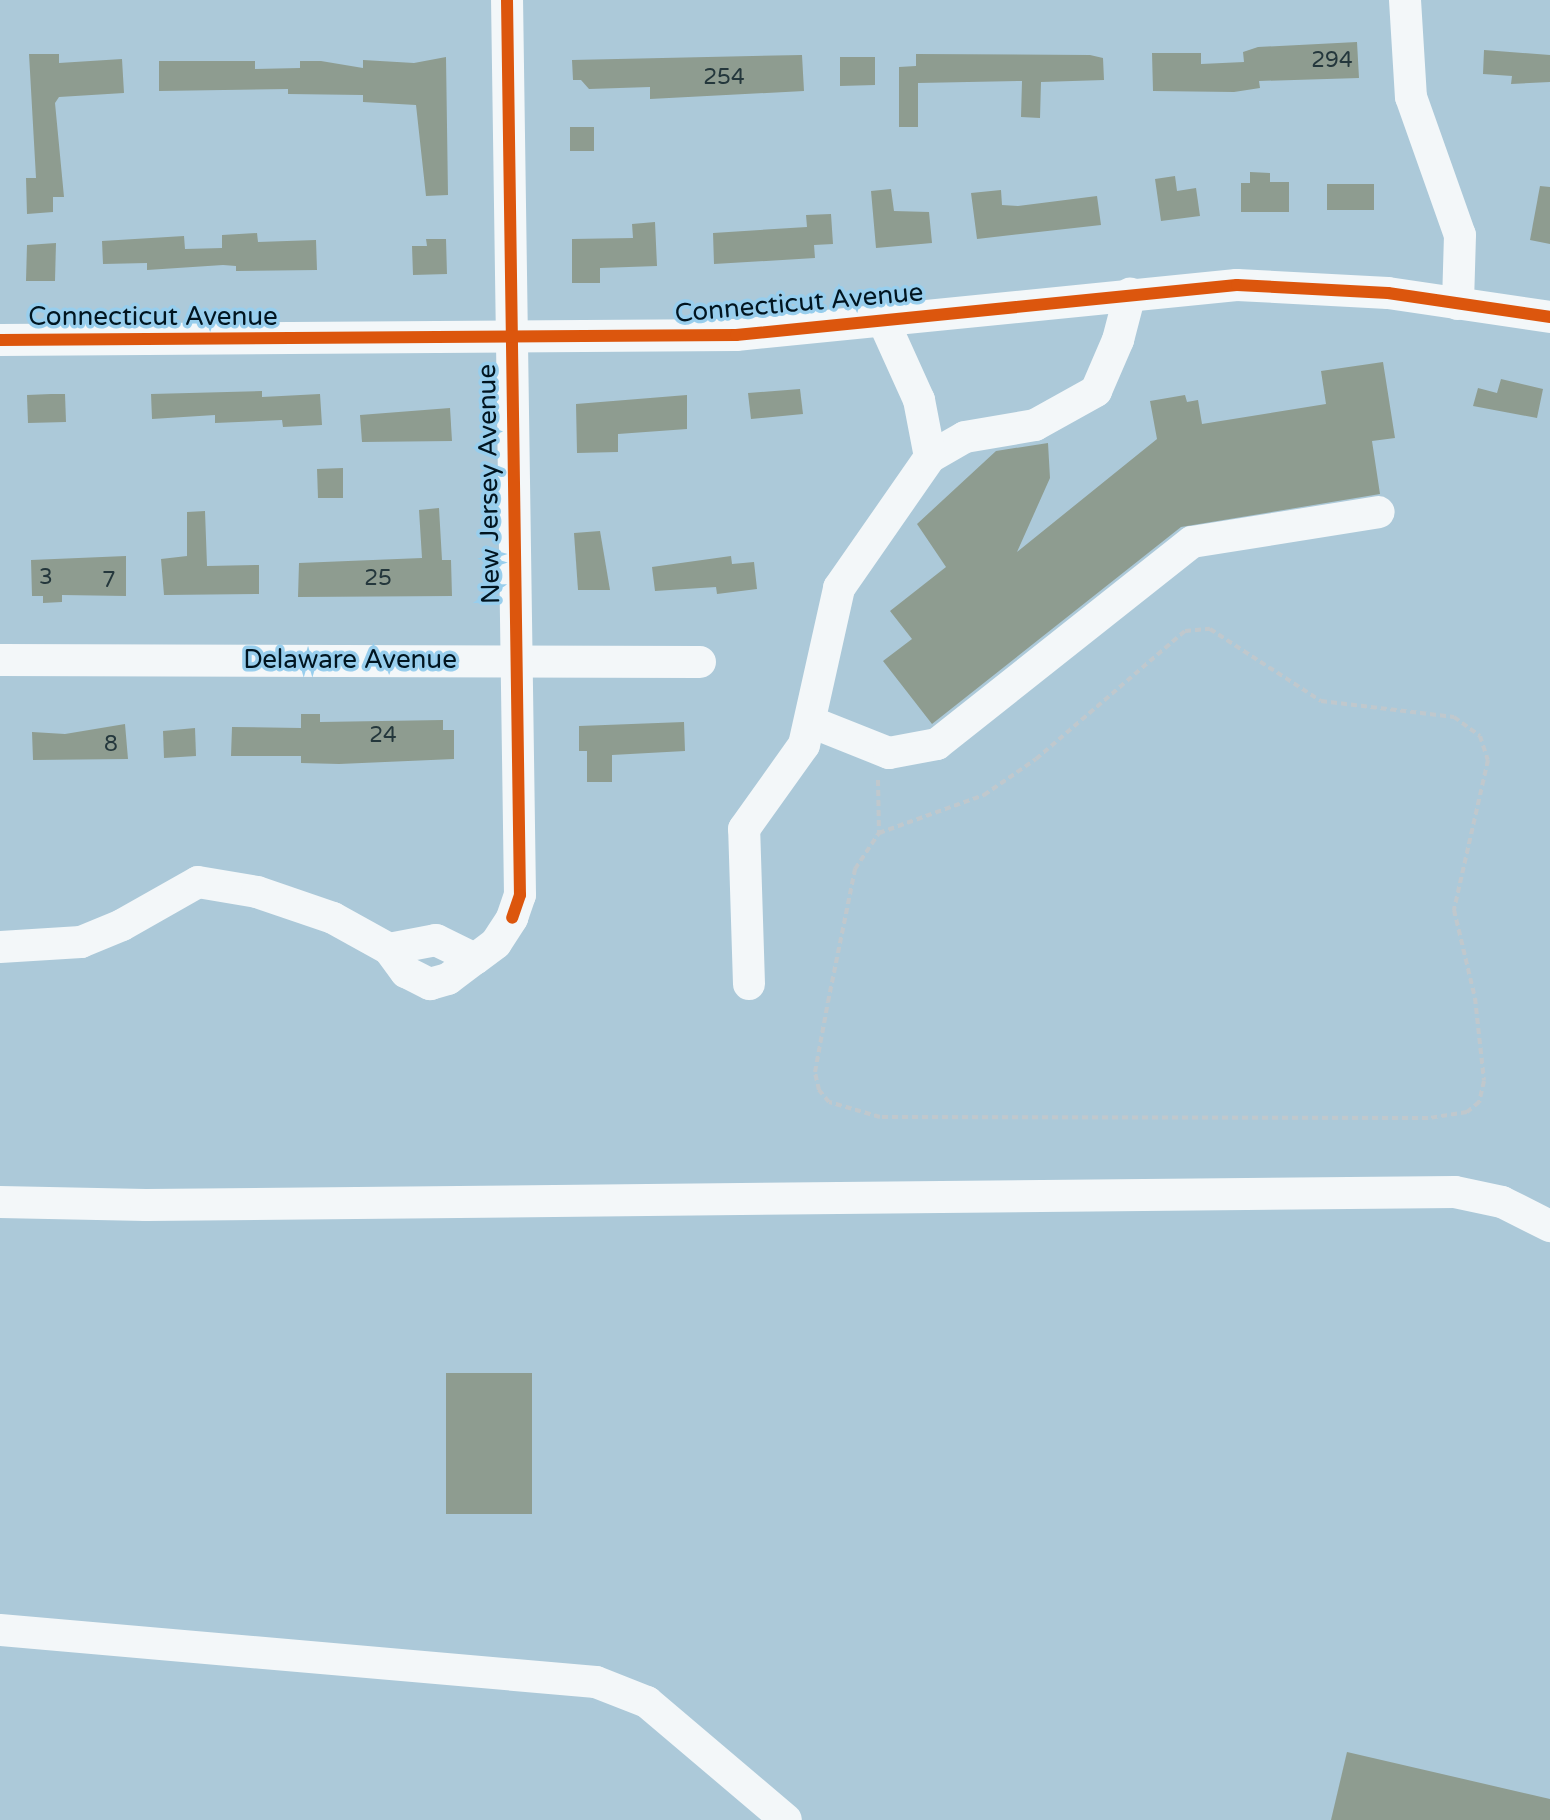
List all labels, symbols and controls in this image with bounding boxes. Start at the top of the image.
house number: 294 [1311,48,1353,74]
house number: 254 [703,65,745,91]
street label: Connecticut Avenue [673,277,925,329]
street label: Connecticut Avenue [28,301,278,333]
street label: New Jersey Avenue [471,364,507,604]
house number: 3 [39,565,53,591]
house number: 25 [364,566,392,592]
house number: 7 [102,568,116,594]
street label: Delaware Avenue [243,644,457,676]
house number: 24 [369,723,397,749]
house number: 8 [104,732,118,758]

